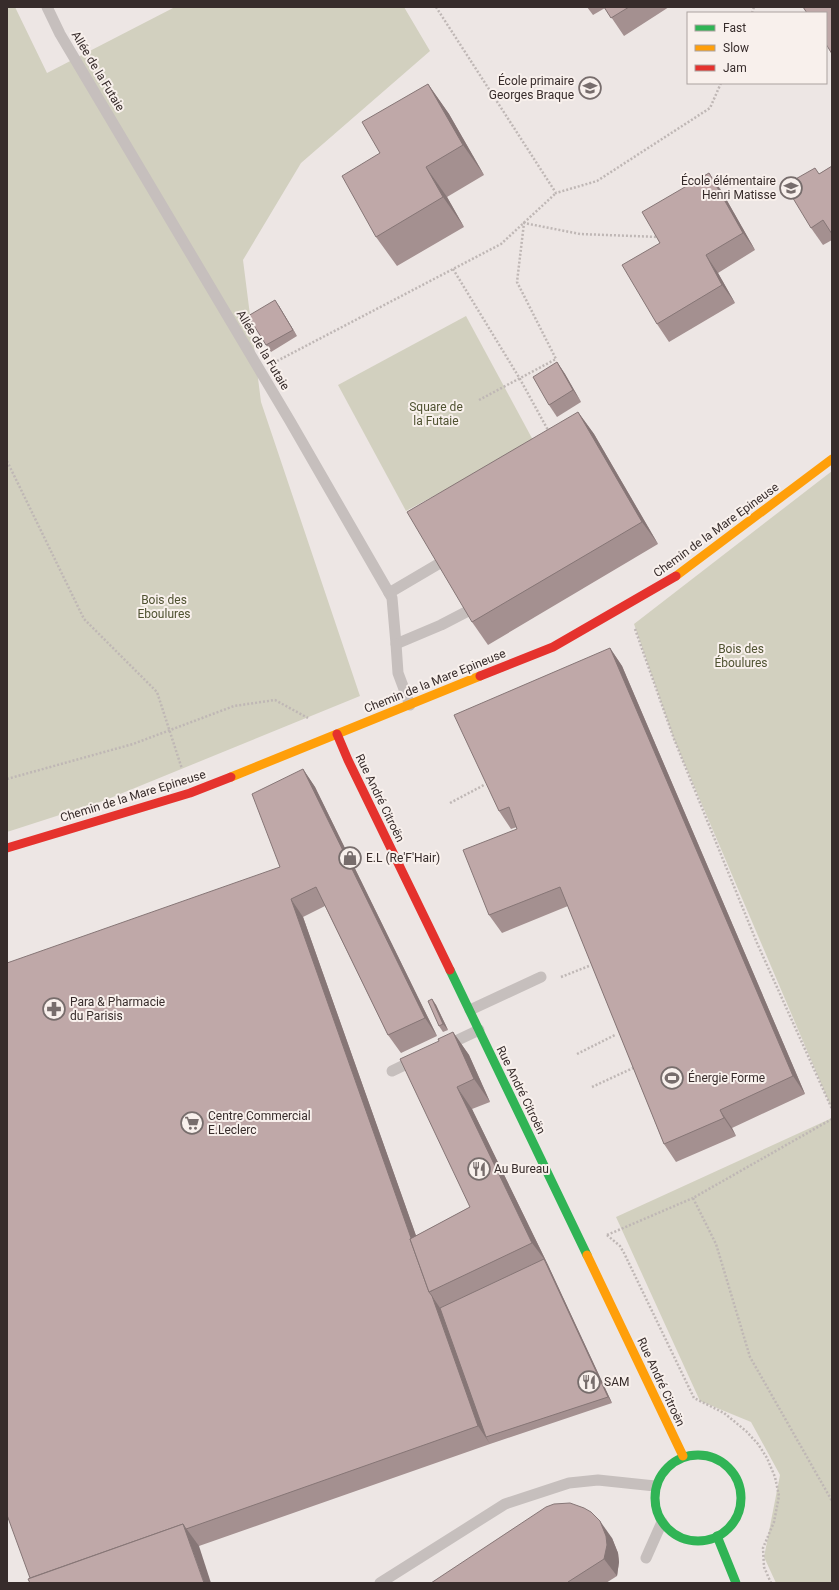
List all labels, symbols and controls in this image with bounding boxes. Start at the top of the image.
legend [687,12,827,84]
text: Fast [723,21,746,35]
street label: Allée de la Futaie [69,29,127,113]
text: Slow [723,41,749,55]
text: Jam [723,61,747,75]
place label: École primaire Georges Braque [489,73,574,102]
school or university icon: École primaire Georges Braque [577,75,603,101]
place label: École élémentaire Henri Matisse [681,173,776,202]
school or university icon: École élémentaire Henri Matisse [778,175,804,201]
street label: Allée de la Futaie [234,308,292,392]
park label: Square de la Futaie [409,400,463,428]
street label: Chemin de la Mare Epineuse [651,480,781,580]
park label: Bois des Eboulures [137,593,191,621]
park label: Bois des Éboulures [714,642,768,670]
street label: Chemin de la Mare Epineuse [362,646,508,716]
street label: Rue André Citroën [353,752,407,844]
street label: Chemin de la Mare Epineuse [59,767,207,825]
shop icon: E.L (Re'F'Hair) [337,845,363,871]
place label: E.L (Re'F'Hair) [366,851,440,865]
place label: Para & Pharmacie du Parisis [70,995,165,1023]
pharmacy icon: Para & Pharmacie du Parisis [41,996,67,1022]
street label: Rue André Citroën [494,1044,548,1136]
sports icon: Énergie Forme [659,1065,685,1091]
place label: Énergie Forme [688,1070,765,1085]
place label: Centre Commercial E.Leclerc [208,1109,311,1137]
supermarket icon: Centre Commercial E.Leclerc [179,1110,205,1136]
restaurant icon: Au Bureau [466,1156,492,1182]
place label: Au Bureau [494,1162,549,1176]
street label: Rue André Citroën [634,1335,688,1429]
restaurant icon: SAM [576,1369,602,1395]
place label: SAM [604,1375,629,1389]

